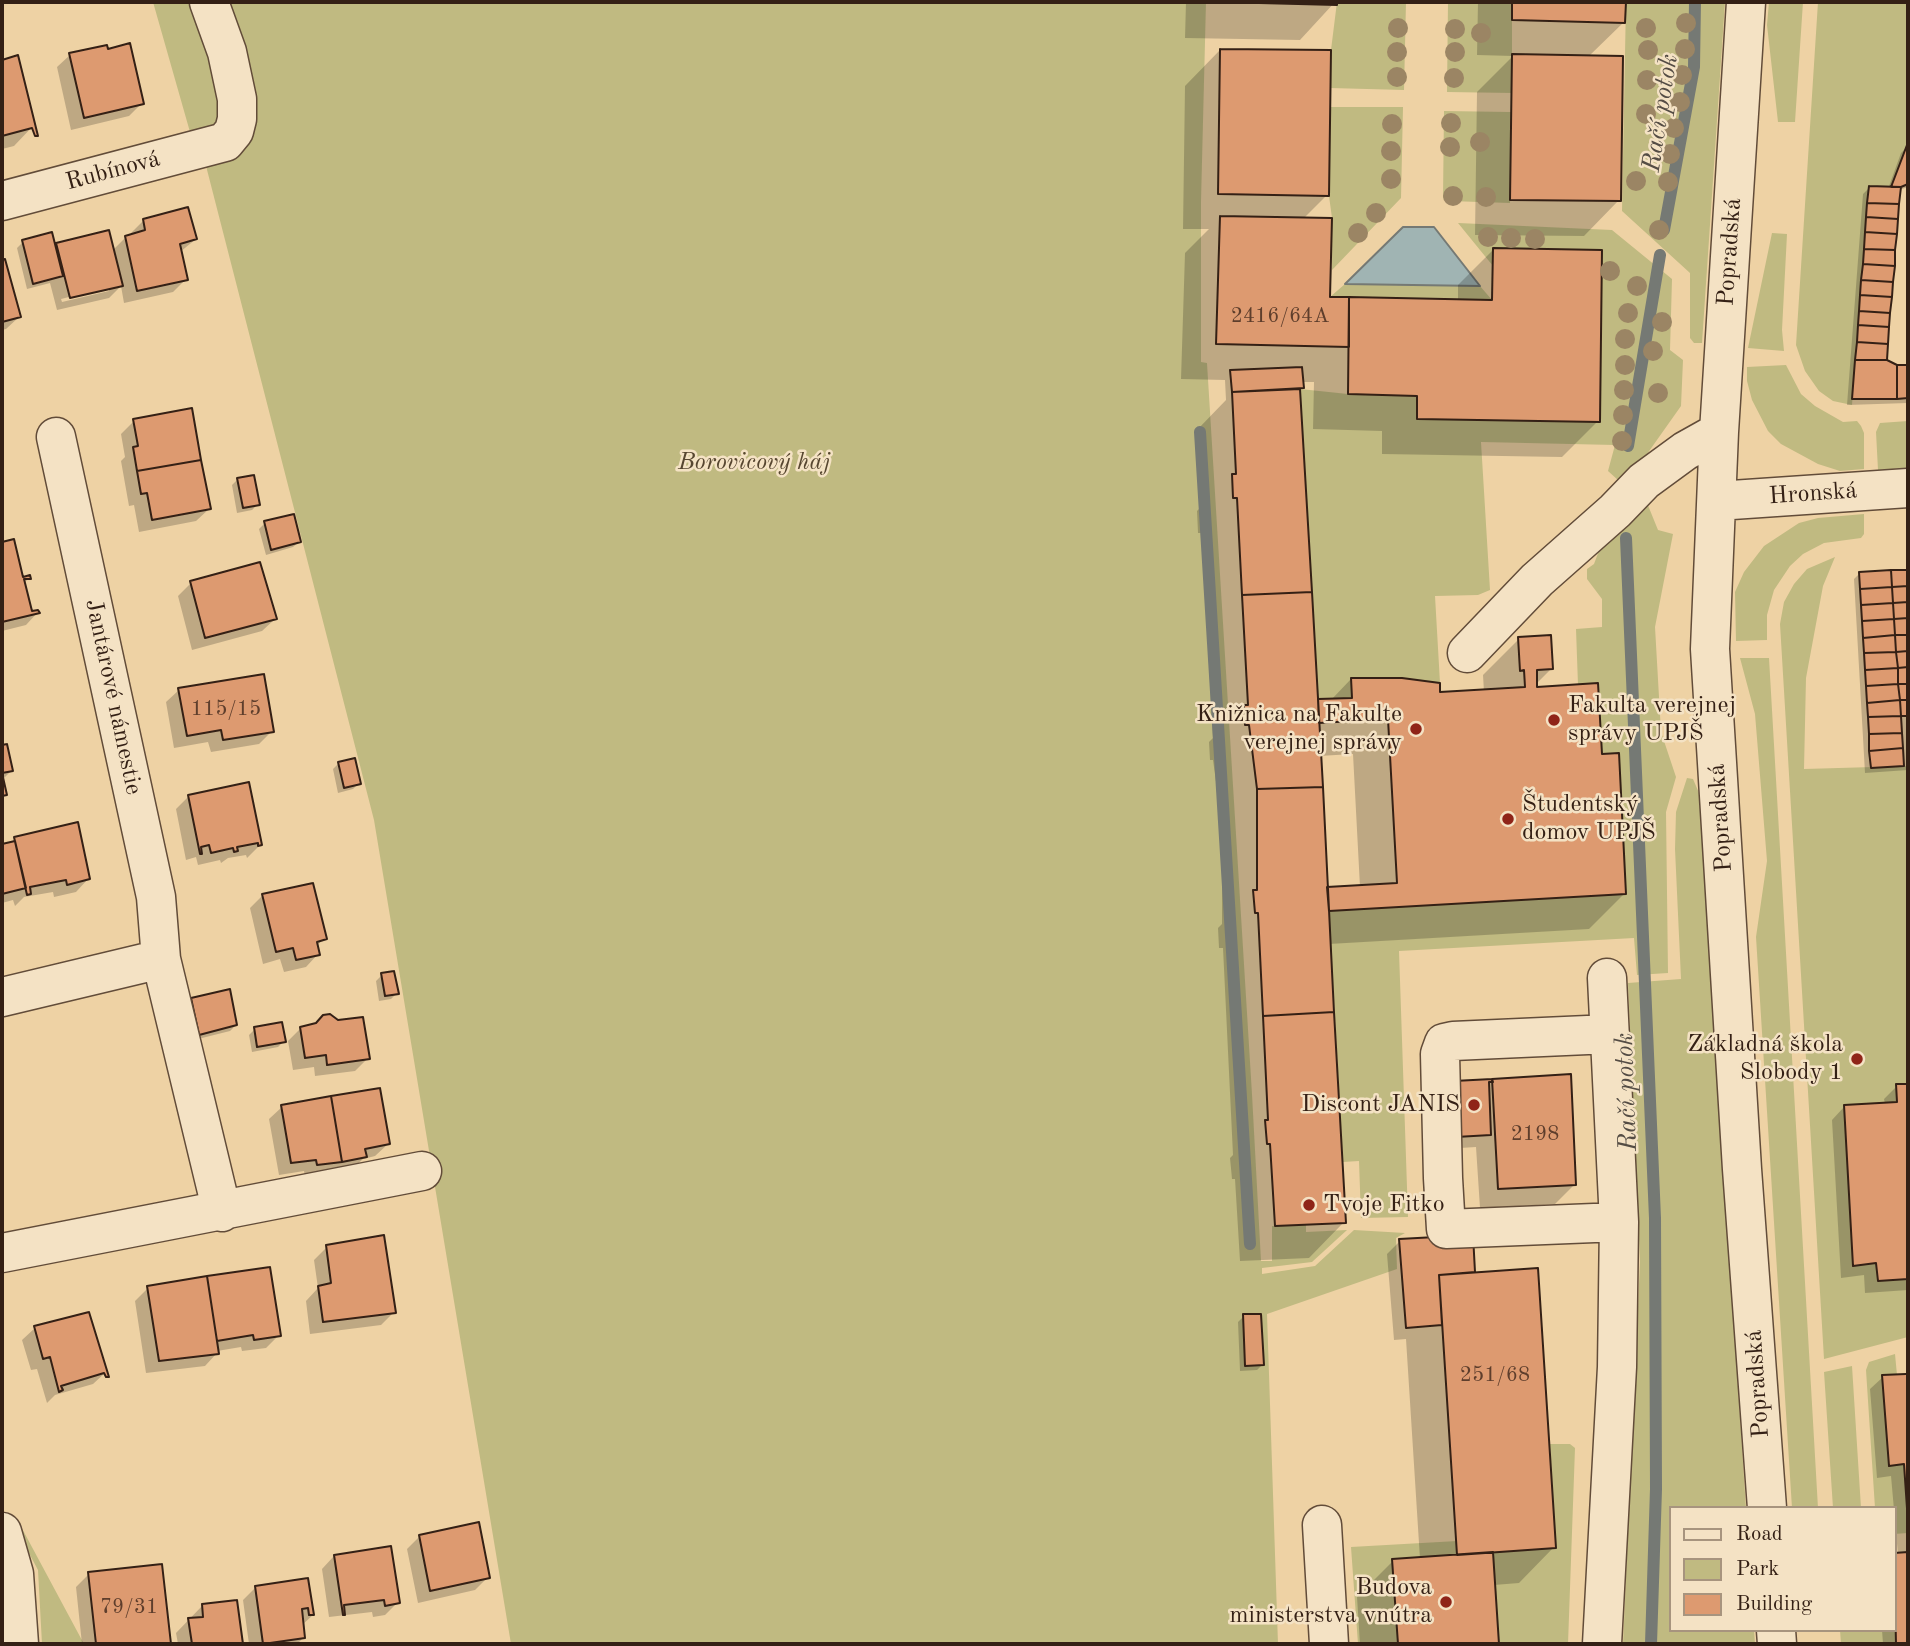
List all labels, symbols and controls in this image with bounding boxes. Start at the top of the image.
water label: Račí potok [1636,52,1686,174]
street label: Rubínová [63,145,163,197]
street label: Popradská [1712,197,1748,307]
house number: 2416/64A [1231,303,1329,329]
park label: Borovicový háj [678,449,830,477]
street label: Hronská [1768,477,1858,511]
street label: Jantárové námestie [78,597,148,797]
place label: Fakulta verejnej správy UPJŠ [1568,692,1736,748]
house number: 115/15 [191,696,261,722]
place label: Knižnica na Fakulte verejnej správy [1196,701,1402,757]
marker: Fakulta verejnej správy UPJŠ [1546,712,1562,728]
marker: Knižnica na Fakulte verejnej správy [1408,721,1424,737]
street label: Popradská [1703,763,1739,873]
place label: Študentský domov UPJŠ [1522,791,1656,847]
marker: Študentský domov UPJŠ [1500,811,1516,827]
place label: Základná škola Slobody 1 [1687,1031,1843,1087]
water label: Račí potok [1609,1032,1645,1152]
marker: Základná škola Slobody 1 [1849,1051,1865,1067]
place label: Discont JANIS [1301,1091,1460,1119]
marker: Discont JANIS [1466,1097,1482,1113]
house number: 2198 [1511,1121,1559,1147]
place label: Tvoje Fitko [1323,1191,1445,1219]
marker: Tvoje Fitko [1301,1197,1317,1213]
street label: Popradská [1740,1329,1776,1439]
house number: 251/68 [1460,1362,1530,1388]
legend [1668,1506,1896,1632]
text: Road [1736,1524,1783,1545]
text: Park [1736,1559,1779,1580]
place label: Budova ministerstva vnútra [1229,1574,1432,1630]
house number: 79/31 [100,1594,158,1620]
marker: Budova ministerstva vnútra [1438,1594,1454,1610]
text: Building [1736,1594,1812,1615]

